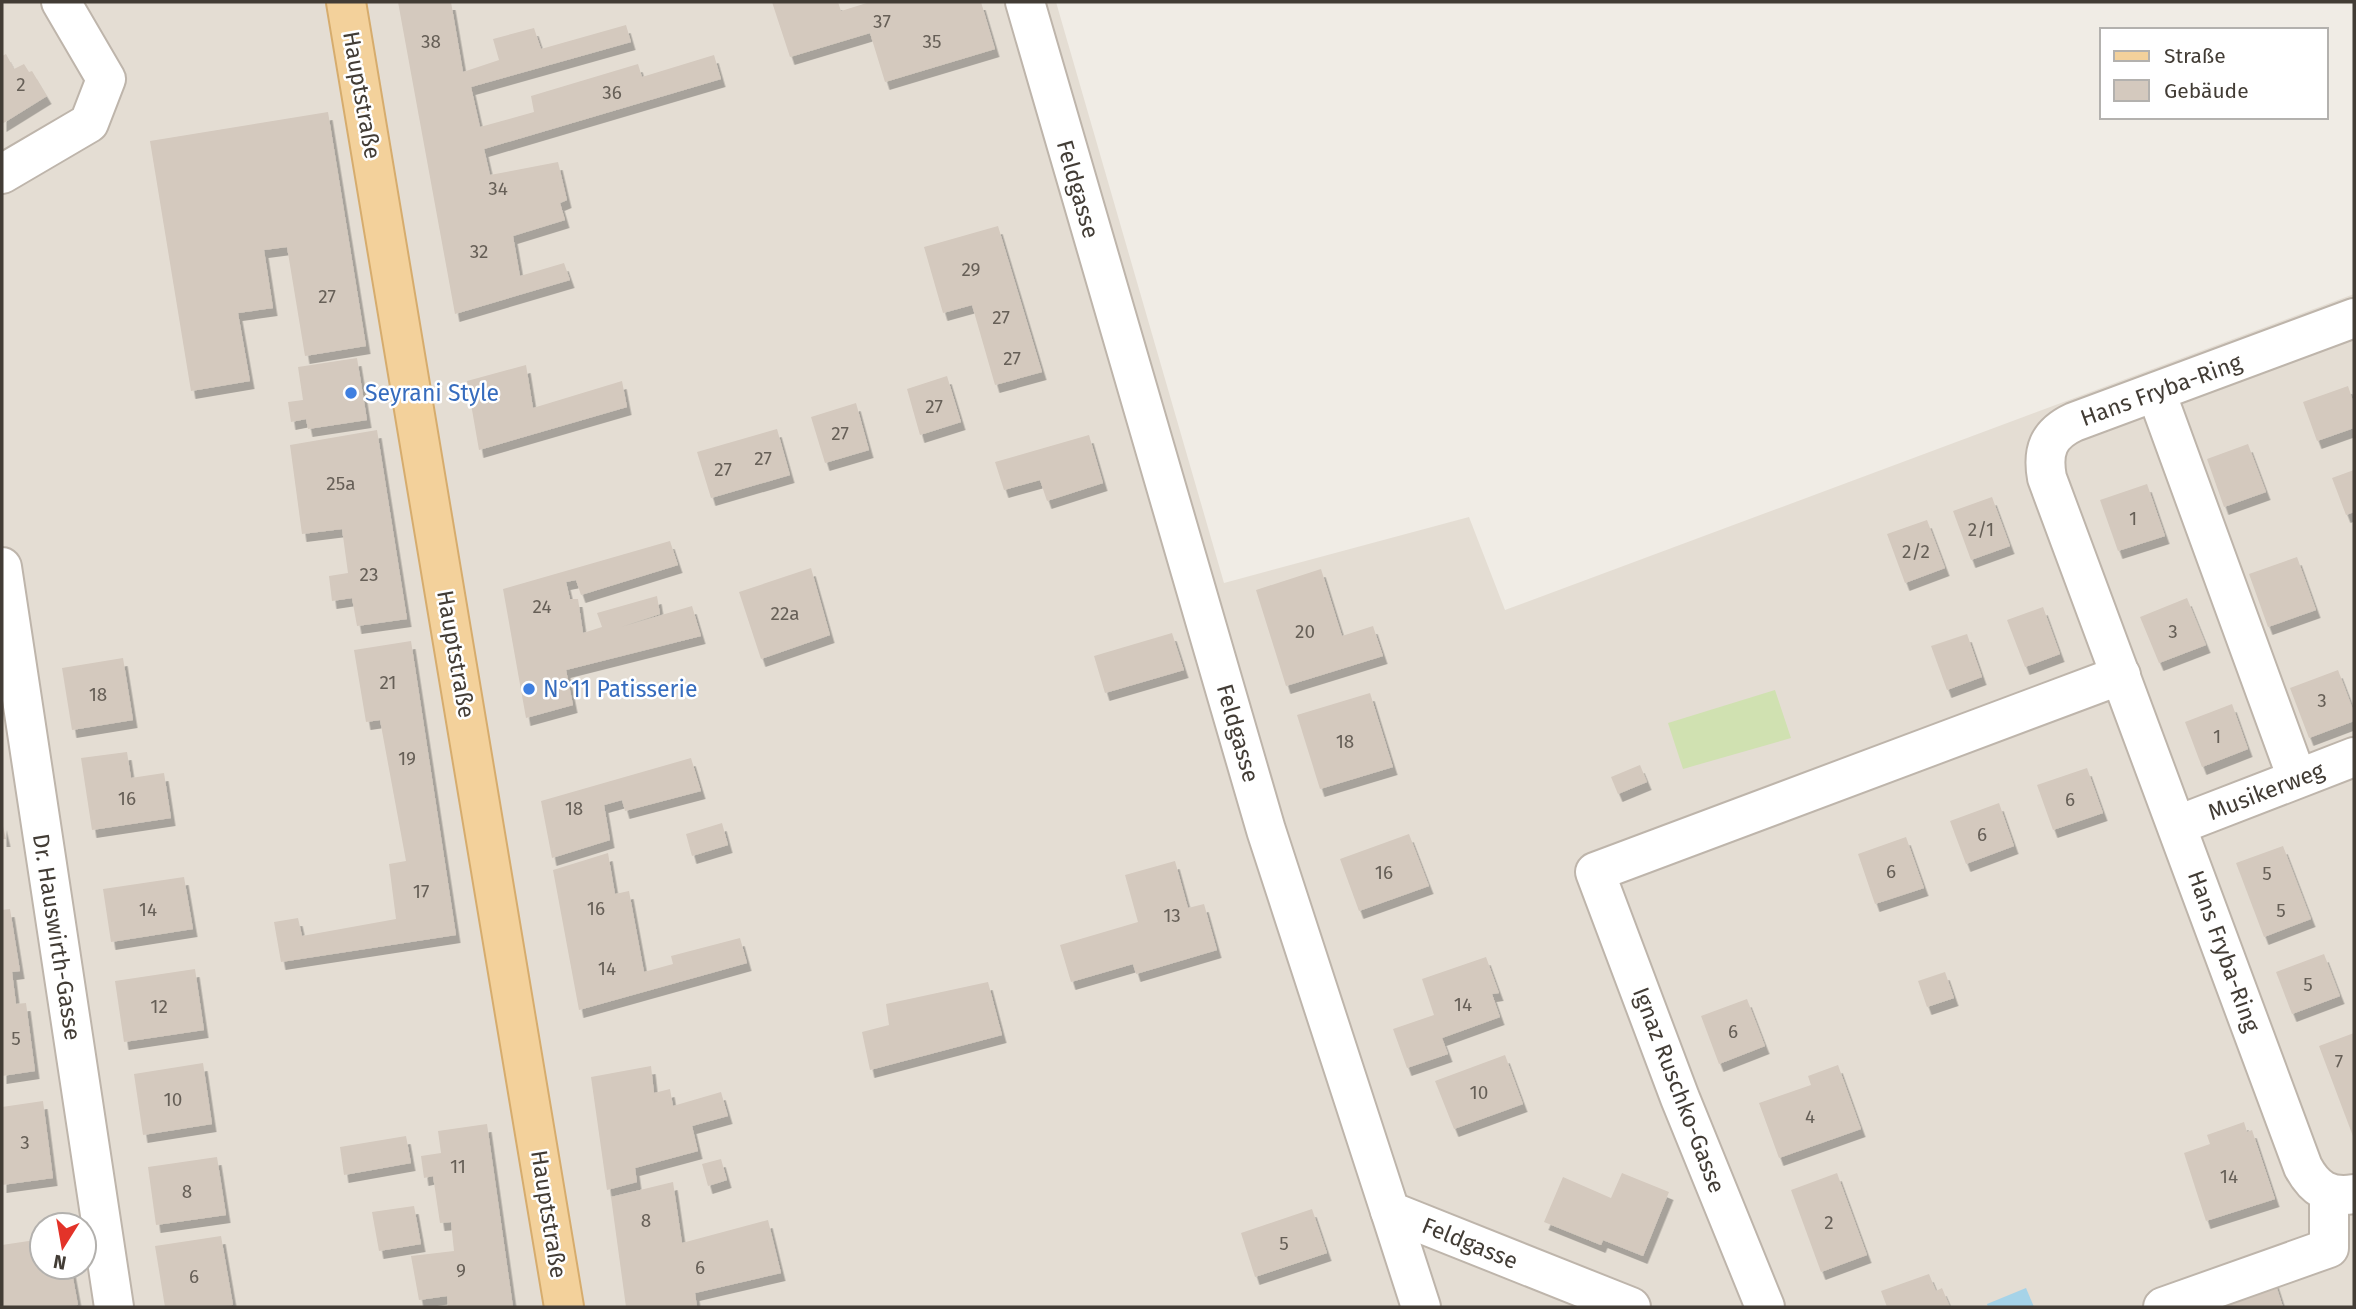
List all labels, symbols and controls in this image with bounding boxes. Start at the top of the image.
house number: 37 [873,10,891,33]
legend [2100,28,2328,119]
street label: Hauptstraße [337,29,387,161]
house number: 38 [421,30,441,53]
house number: 35 [922,30,942,53]
text: Straße [2164,43,2226,69]
house number: 2 [16,73,26,96]
text: Gebäude [2164,78,2249,104]
house number: 36 [602,81,622,104]
street label: Feldgasse [1051,137,1105,241]
house number: 34 [488,177,508,200]
house number: 32 [470,240,488,263]
house number: 29 [961,258,981,281]
house number: 27 [318,285,336,308]
house number: 27 [992,306,1010,329]
house number: 27 [1003,347,1021,370]
street label: Hans Fryba-Ring [2076,348,2246,432]
place label: Seyrani Style [365,379,499,407]
marker: Seyrani Style [343,385,359,401]
house number: 27 [925,395,943,418]
house number: 27 [831,422,849,445]
house number: 27 [754,447,772,470]
house number: 27 [714,458,732,481]
house number: 25a [326,472,356,495]
house number: 1 [2129,507,2137,530]
house number: 2/1 [1968,518,1994,541]
house number: 2/2 [1902,540,1930,563]
house number: 23 [360,563,378,586]
street label: Hauptstraße [431,588,481,720]
house number: 24 [532,595,552,618]
house number: 22a [771,602,799,625]
house number: 20 [1295,620,1315,643]
house number: 3 [2168,620,2178,643]
house number: 21 [379,671,397,694]
place label: N°11 Patisserie [543,675,698,703]
marker: N°11 Patisserie [521,681,537,697]
street label: Feldgasse [1211,681,1265,785]
house number: 18 [89,683,107,706]
house number: 3 [2317,689,2327,712]
house number: 1 [2213,725,2221,748]
house number: 18 [1336,730,1354,753]
house number: 19 [398,747,416,770]
street label: Musikerweg [2204,756,2328,826]
house number: 16 [118,787,136,810]
house number: 6 [2065,788,2075,811]
house number: 18 [565,797,583,820]
house number: 6 [1977,823,1987,846]
street label: Dr. Hauswirth-Gasse [27,832,87,1042]
house number: 6 [1886,860,1896,883]
house number: 16 [1375,861,1393,884]
house number: 5 [2262,862,2272,885]
street label: Hans Fryba-Ring [2182,866,2266,1036]
house number: 17 [413,880,429,903]
house number: 16 [587,897,605,920]
house number: 14 [139,898,157,921]
house number: 5 [2276,899,2286,922]
house number: 13 [1163,904,1181,927]
house number: 14 [598,957,616,980]
house number: 5 [2303,973,2313,996]
street label: Ignaz Ruschko-Gasse [1627,983,1731,1197]
house number: 14 [1454,993,1472,1016]
house number: 12 [150,995,168,1018]
house number: 6 [1728,1020,1738,1043]
house number: 5 [11,1027,21,1050]
house number: 7 [2335,1050,2343,1073]
house number: 10 [1470,1081,1488,1104]
house number: 10 [164,1088,182,1111]
house number: 4 [1805,1105,1815,1128]
house number: 3 [20,1131,30,1154]
street label: Hauptstraße [525,1148,573,1280]
house number: 11 [450,1155,466,1178]
house number: 14 [2220,1165,2238,1188]
house number: 8 [182,1180,192,1203]
house number: 8 [641,1209,651,1232]
north arrow [28,1211,98,1281]
street label: Feldgasse [1418,1211,1522,1275]
house number: 2 [1824,1211,1834,1234]
house number: 5 [1279,1232,1289,1255]
text: N [51,1250,68,1275]
house number: 6 [695,1256,705,1279]
house number: 9 [456,1259,466,1282]
house number: 6 [189,1265,199,1288]

